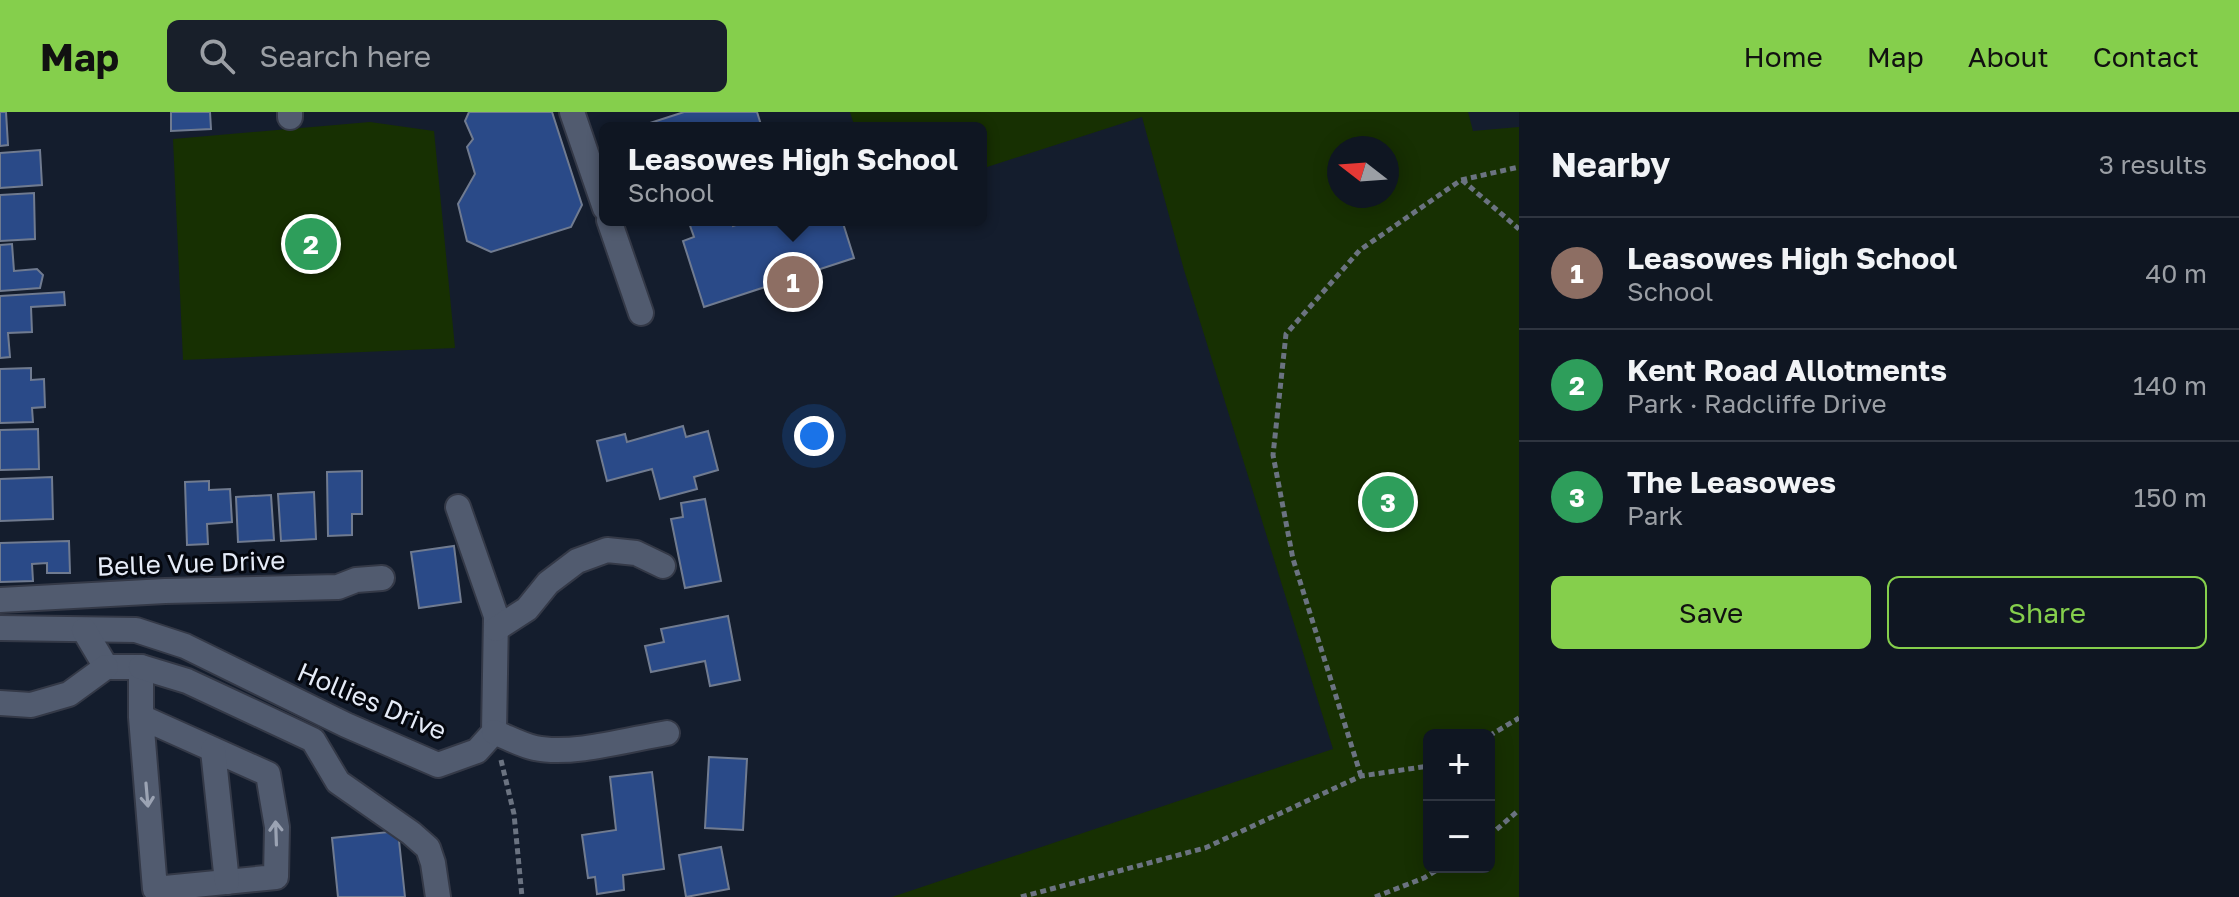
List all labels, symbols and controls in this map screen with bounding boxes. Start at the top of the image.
search box [167,20,727,92]
text: Map [40,34,119,79]
icon: search [195,34,239,78]
text: Search here [259,38,431,74]
text: Home [1744,40,1823,73]
text: Map [1867,40,1924,73]
text: About [1968,40,2049,73]
text: Contact [2093,40,2199,73]
popup [599,122,987,226]
north arrow [1327,136,1399,208]
text: Leasowes High School [628,141,958,177]
text: Nearby [1551,144,1671,184]
text: 3 results [2099,149,2207,180]
text: School [628,177,714,208]
pin: 2 [285,214,337,274]
text: Leasowes High School [1627,240,1957,276]
pin: 1 [767,252,819,312]
text: 1 [1570,258,1584,289]
text: 40 m [2146,258,2207,289]
text: School [1627,276,1713,307]
text: Kent Road Allotments [1627,352,1947,388]
text: 2 [1569,370,1585,401]
text: 140 m [2133,370,2207,401]
text: Park · Radcliffe Drive [1627,388,1887,419]
your location [794,416,834,456]
text: The Leasowes [1627,464,1836,500]
pin: 3 [1362,472,1414,532]
text: 3 [1569,482,1585,513]
text: 150 m [2134,482,2207,513]
text: Park [1627,500,1683,531]
street label: Belle Vue Drive [96,544,286,582]
button: Save [1551,576,1871,649]
button: Share [1887,576,2207,649]
street label: Hollies Drive [293,656,451,746]
map controls [1423,729,1495,873]
button: + [1423,729,1495,801]
one-way arrow [140,781,155,808]
button: − [1423,801,1495,873]
one-way arrow [268,820,283,847]

